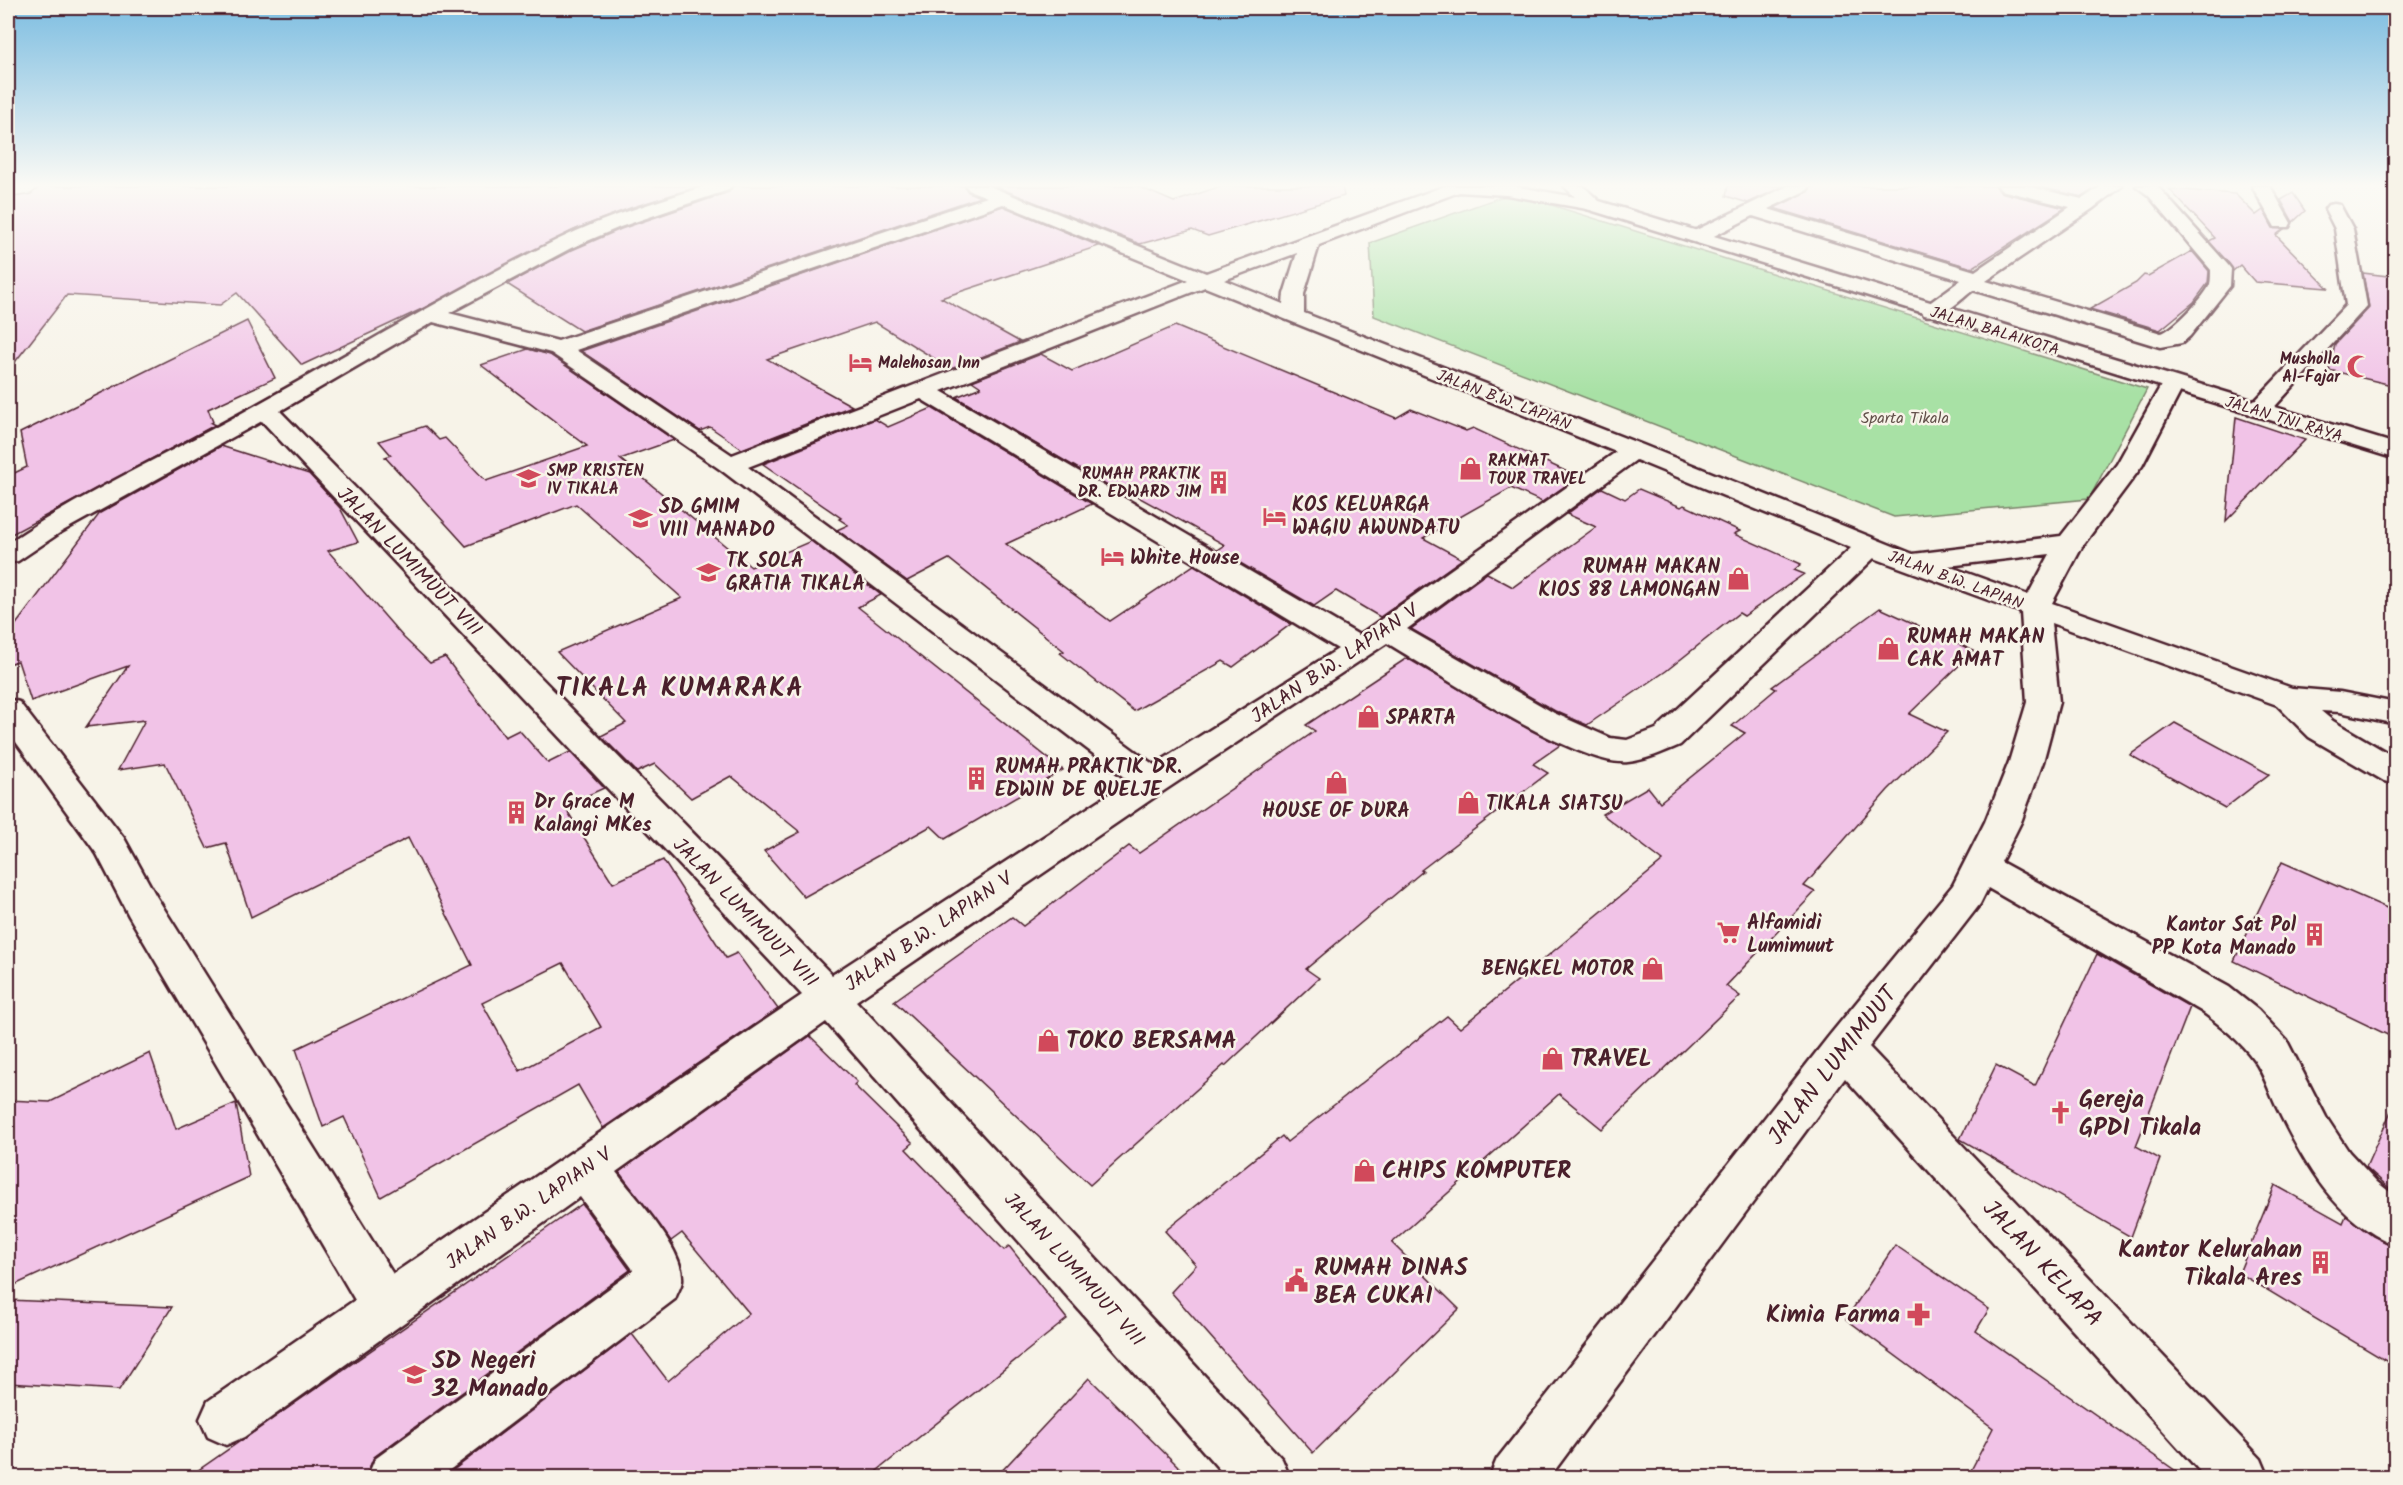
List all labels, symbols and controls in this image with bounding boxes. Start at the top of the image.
street label: JALAN BALAIKOTA [1927,300,2062,363]
place label: Musholla Al-Fajar [2280,347,2341,390]
hotel icon: Malehosan Inn [847,349,873,375]
place label: Malehosan Inn [878,351,980,376]
mosque icon: Musholla Al-Fajar [2345,354,2371,380]
street label: JALAN B.W. LAPIAN [1433,363,1575,438]
street label: JALAN TNI RAYA [2222,390,2346,449]
park label: Sparta Tikala [1861,406,1949,431]
place label: RAKMAT TOUR TRAVEL [1488,449,1586,492]
shop icon: RAKMAT TOUR TRAVEL [1457,456,1483,482]
place label: SMP KRISTEN IV TIKALA [547,459,644,502]
place label: RUMAH PRAKTIK DR. EDWARD JIM [1077,462,1202,505]
school or university icon: SMP KRISTEN IV TIKALA [516,466,542,492]
building icon: RUMAH PRAKTIK DR. EDWARD JIM [1206,469,1232,495]
street label: JALAN LUMIMUUT VIII [328,480,489,645]
place label: KOS KELUARGA WAGIU AWUNDATU [1292,490,1460,545]
place label: SD GMIM VIII MANADO [659,492,775,547]
hotel icon: KOS KELUARGA WAGIU AWUNDATU [1261,503,1287,529]
school or university icon: SD GMIM VIII MANADO [628,505,654,531]
place label: White House [1130,543,1240,575]
hotel icon: White House [1099,544,1125,570]
street label: JALAN B.W. LAPIAN [1884,544,2027,617]
place label: TK SOLA GRATIA TIKALA [726,546,865,601]
place label: RUMAH MAKAN KIOS 88 LAMONGAN [1539,552,1720,607]
school or university icon: TK SOLA GRATIA TIKALA [695,559,721,585]
shop icon: RUMAH MAKAN KIOS 88 LAMONGAN [1725,565,1751,591]
street label: JALAN B.W. LAPIAN V [1245,596,1427,733]
place label: RUMAH MAKAN CAK AMAT [1907,622,2045,677]
shop icon: RUMAH MAKAN CAK AMAT [1876,635,1902,661]
district label: TIKALA KUMARAKA [556,668,804,710]
place label: SPARTA [1386,703,1456,735]
shop icon: SPARTA [1355,704,1381,730]
place label: RUMAH PRAKTIK DR. EDWIN DE QUELJE [995,752,1182,807]
building icon: RUMAH PRAKTIK DR. EDWIN DE QUELJE [964,765,990,791]
shop icon: HOUSE OF DURA [1323,769,1349,795]
place label: Dr Grace M Kalangi MKes [534,787,652,842]
place label: TIKALA SIATSU [1486,789,1623,821]
shop icon: TIKALA SIATSU [1455,790,1481,816]
place label: HOUSE OF DURA [1262,796,1410,828]
building icon: Dr Grace M Kalangi MKes [503,799,529,825]
street label: JALAN LUMIMUUT VIII [664,831,825,996]
street label: JALAN B.W. LAPIAN V [839,864,1021,1001]
place label: Alfamidi Lumimuut [1747,908,1835,963]
place label: Kantor Sat Pol PP Kota Manado [2152,910,2297,965]
supermarket icon: Alfamidi Lumimuut [1716,920,1742,946]
building icon: Kantor Sat Pol PP Kota Manado [2301,922,2327,948]
place label: BENGKEL MOTOR [1481,954,1634,986]
shop icon: BENGKEL MOTOR [1639,955,1665,981]
street label: JALAN LUMIMUUT [1758,976,1910,1154]
place label: TOKO BERSAMA [1066,1022,1237,1061]
shop icon: TOKO BERSAMA [1035,1027,1061,1053]
place label: TRAVEL [1570,1040,1652,1079]
shop icon: TRAVEL [1539,1045,1565,1071]
place label: Gereja GPDI Tikala [2079,1081,2201,1148]
church icon: Gereja GPDI Tikala [2048,1100,2074,1126]
street label: JALAN B.W. LAPIAN V [439,1139,620,1279]
place label: CHIPS KOMPUTER [1382,1152,1571,1191]
shop icon: CHIPS KOMPUTER [1351,1157,1377,1183]
street label: JALAN LUMIMUUT VIII [995,1186,1152,1355]
street label: JALAN KELAPA [1972,1191,2112,1337]
place label: Kantor Kelurahan Tikala Ares [2118,1231,2302,1298]
place label: RUMAH DINAS BEA CUKAI [1314,1249,1468,1316]
building icon: Kantor Kelurahan Tikala Ares [2307,1250,2333,1276]
public building icon: RUMAH DINAS BEA CUKAI [1283,1268,1309,1294]
place label: Kimia Farma [1766,1296,1900,1335]
pharmacy icon: Kimia Farma [1905,1301,1931,1327]
place label: SD Negeri 32 Manado [431,1342,548,1409]
school or university icon: SD Negeri 32 Manado [401,1361,427,1387]

